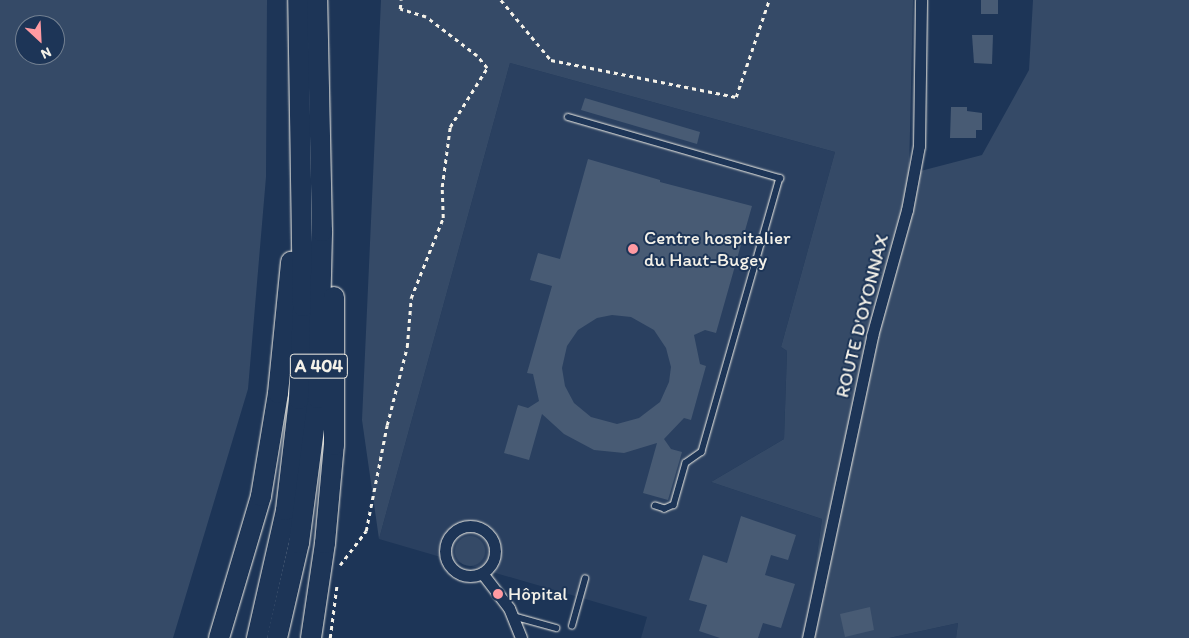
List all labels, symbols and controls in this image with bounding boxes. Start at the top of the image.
north arrow [15,15,65,65]
text: N [38,43,54,63]
place label: Centre hospitalier du Haut-Bugey [644,227,791,271]
street label: ROUTE D'OYONNAX [831,232,893,400]
marker: Centre hospitalier du Haut-Bugey [626,242,640,256]
road number: A 404 [289,351,349,382]
place label: Hôpital [508,583,568,605]
marker: Hôpital [492,588,504,600]

